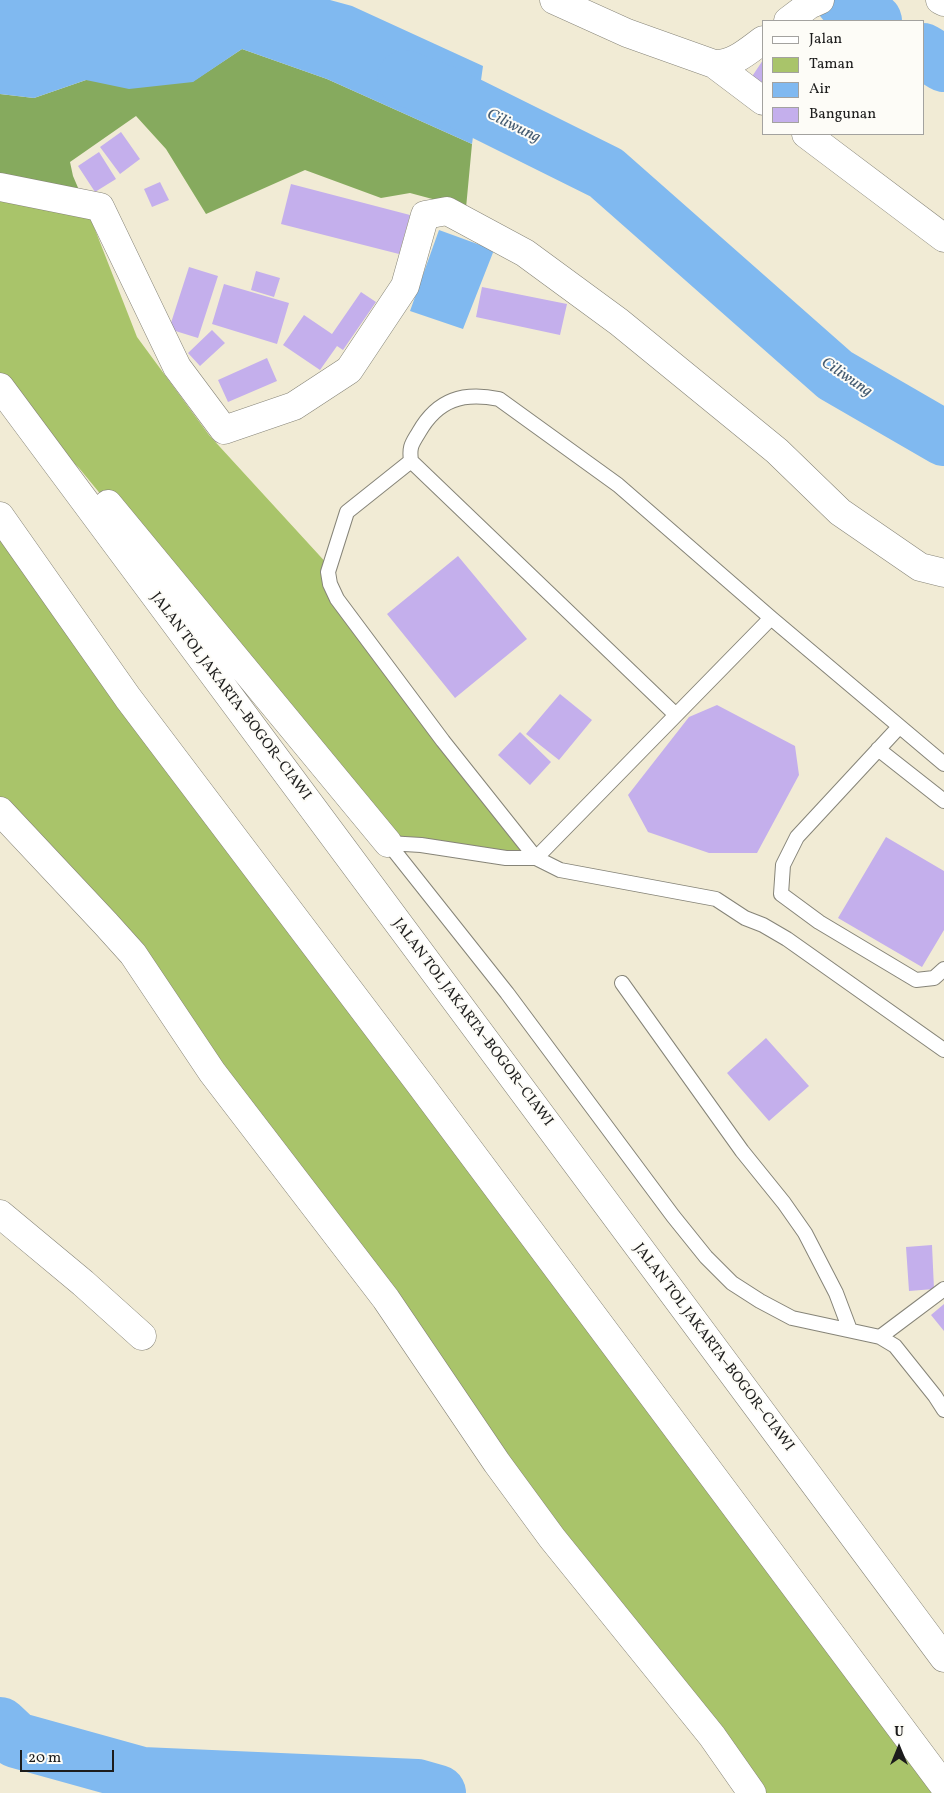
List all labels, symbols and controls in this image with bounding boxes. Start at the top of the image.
legend [762,20,924,135]
text: Jalan [809,29,842,50]
text: Taman [809,54,854,75]
text: Air [809,79,830,100]
text: Bangunan [809,104,876,125]
water label: Ciliwung [483,106,543,148]
water label: Ciliwung [817,354,875,402]
street label: JALAN TOL JAKARTA–BOGOR–CIAWI [146,589,314,805]
street label: JALAN TOL JAKARTA–BOGOR–CIAWI [388,915,556,1131]
street label: JALAN TOL JAKARTA–BOGOR–CIAWI [629,1240,797,1456]
north arrow [874,1723,924,1773]
text: U [894,1723,904,1742]
scale bar [22,1740,116,1772]
text: 20 m [28,1748,61,1769]

